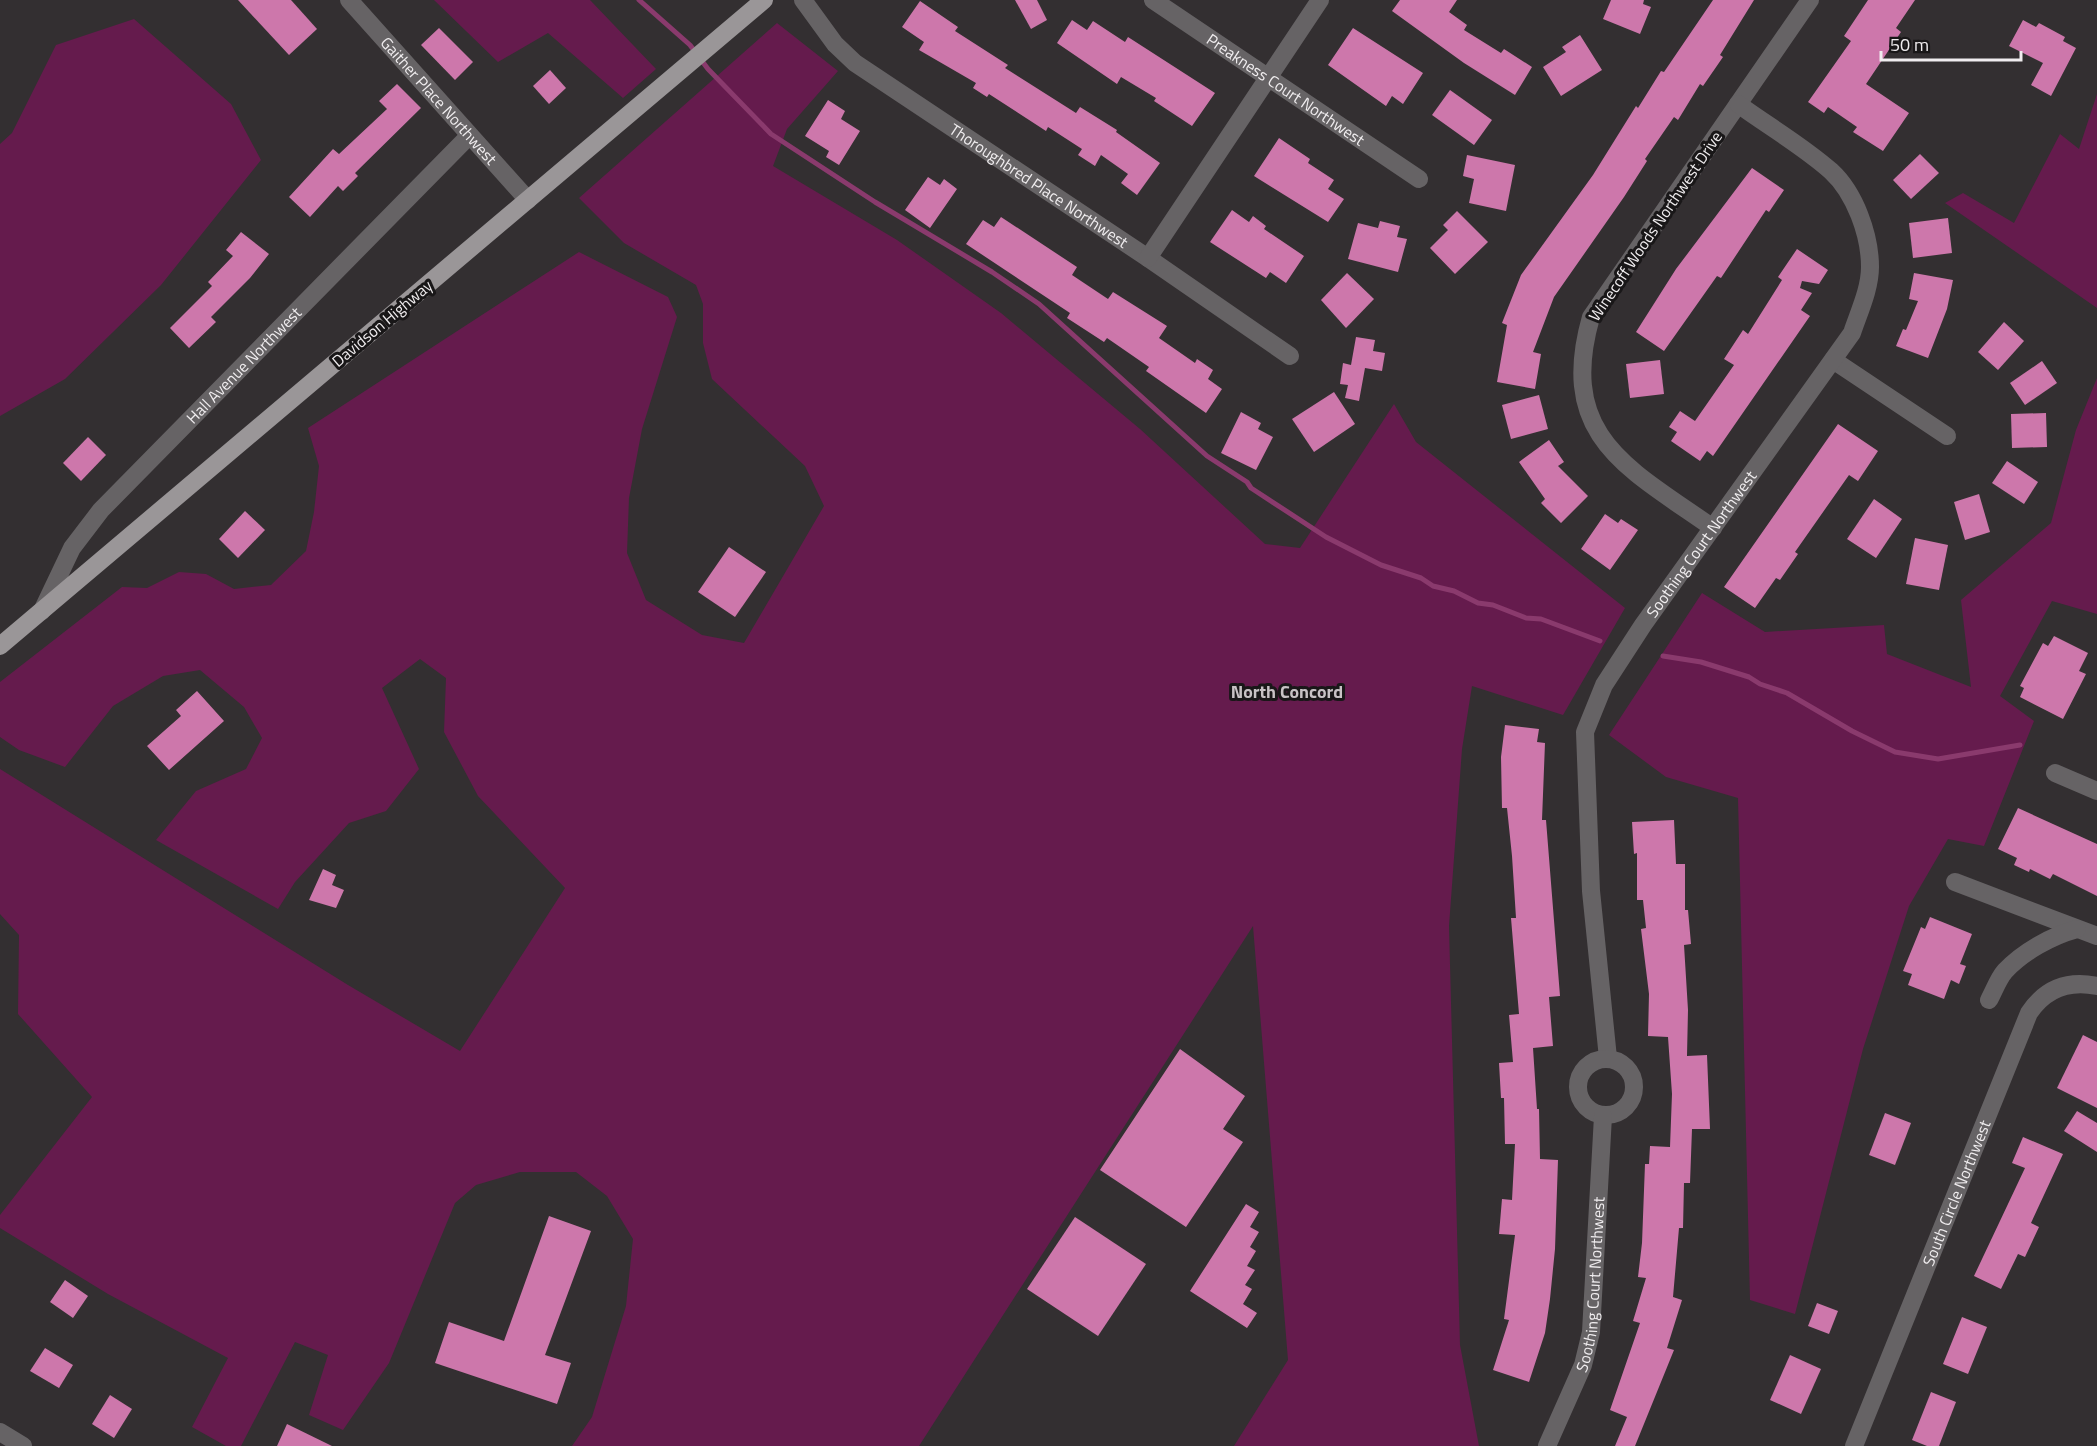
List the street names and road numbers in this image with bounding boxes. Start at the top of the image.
street label: Preakness Court Northwest [1202,27,1370,151]
street label: Gaither Place Northwest [375,31,503,170]
street label: Thoroughbred Place Northwest [945,117,1134,254]
street label: Winecoff Woods Northwest Drive [1582,126,1728,326]
street label: Davidson Highway [327,274,438,372]
street label: Hall Avenue Northwest [181,301,307,429]
street label: Soothing Court Northwest [1640,465,1762,622]
street label: South Circle Northwest [1916,1116,1997,1269]
street label: Soothing Court Northwest [1569,1196,1611,1376]

